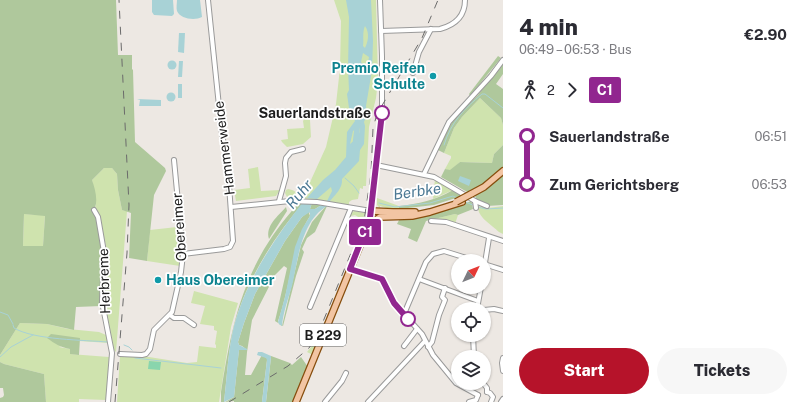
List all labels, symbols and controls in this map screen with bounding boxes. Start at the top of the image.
text: 4 min [519,14,578,40]
text: €2.90 [744,26,787,43]
text: 06:49 – 06:53 · Bus [519,42,632,57]
place label: Premio Reifen Schulte [331,60,425,92]
marker: Premio Reifen Schulte [428,71,438,81]
icon: walk [519,79,541,101]
icon: forward [561,79,583,101]
text: C1 [597,82,613,98]
text: 2 [547,83,555,98]
street label: Hammerweide [210,100,238,196]
place label: Sauerlandstraße [258,105,371,121]
marker: Sauerlandstraße [374,105,390,121]
text: Sauerlandstraße [549,128,670,145]
text: 06:51 [754,129,787,144]
water label: Ruhr [282,176,316,212]
text: Zum Gerichtsberg [549,176,679,193]
text: 06:53 [752,177,787,192]
water label: Berbke [392,179,442,203]
street label: Obereimer [169,192,189,262]
line badge: C1 [347,219,383,245]
text: C1 [357,224,373,240]
street label: Herbreme [95,248,113,314]
north arrow [451,254,491,294]
map controls [451,254,491,390]
place label: Haus Obereimer [166,272,275,288]
marker: Haus Obereimer [153,275,163,285]
button: locate [451,302,491,342]
unlabelled marker [400,311,416,327]
road number: B 229 [300,324,346,346]
button: Start [519,348,649,394]
button: Tickets [657,348,787,394]
button: layers [451,350,491,390]

